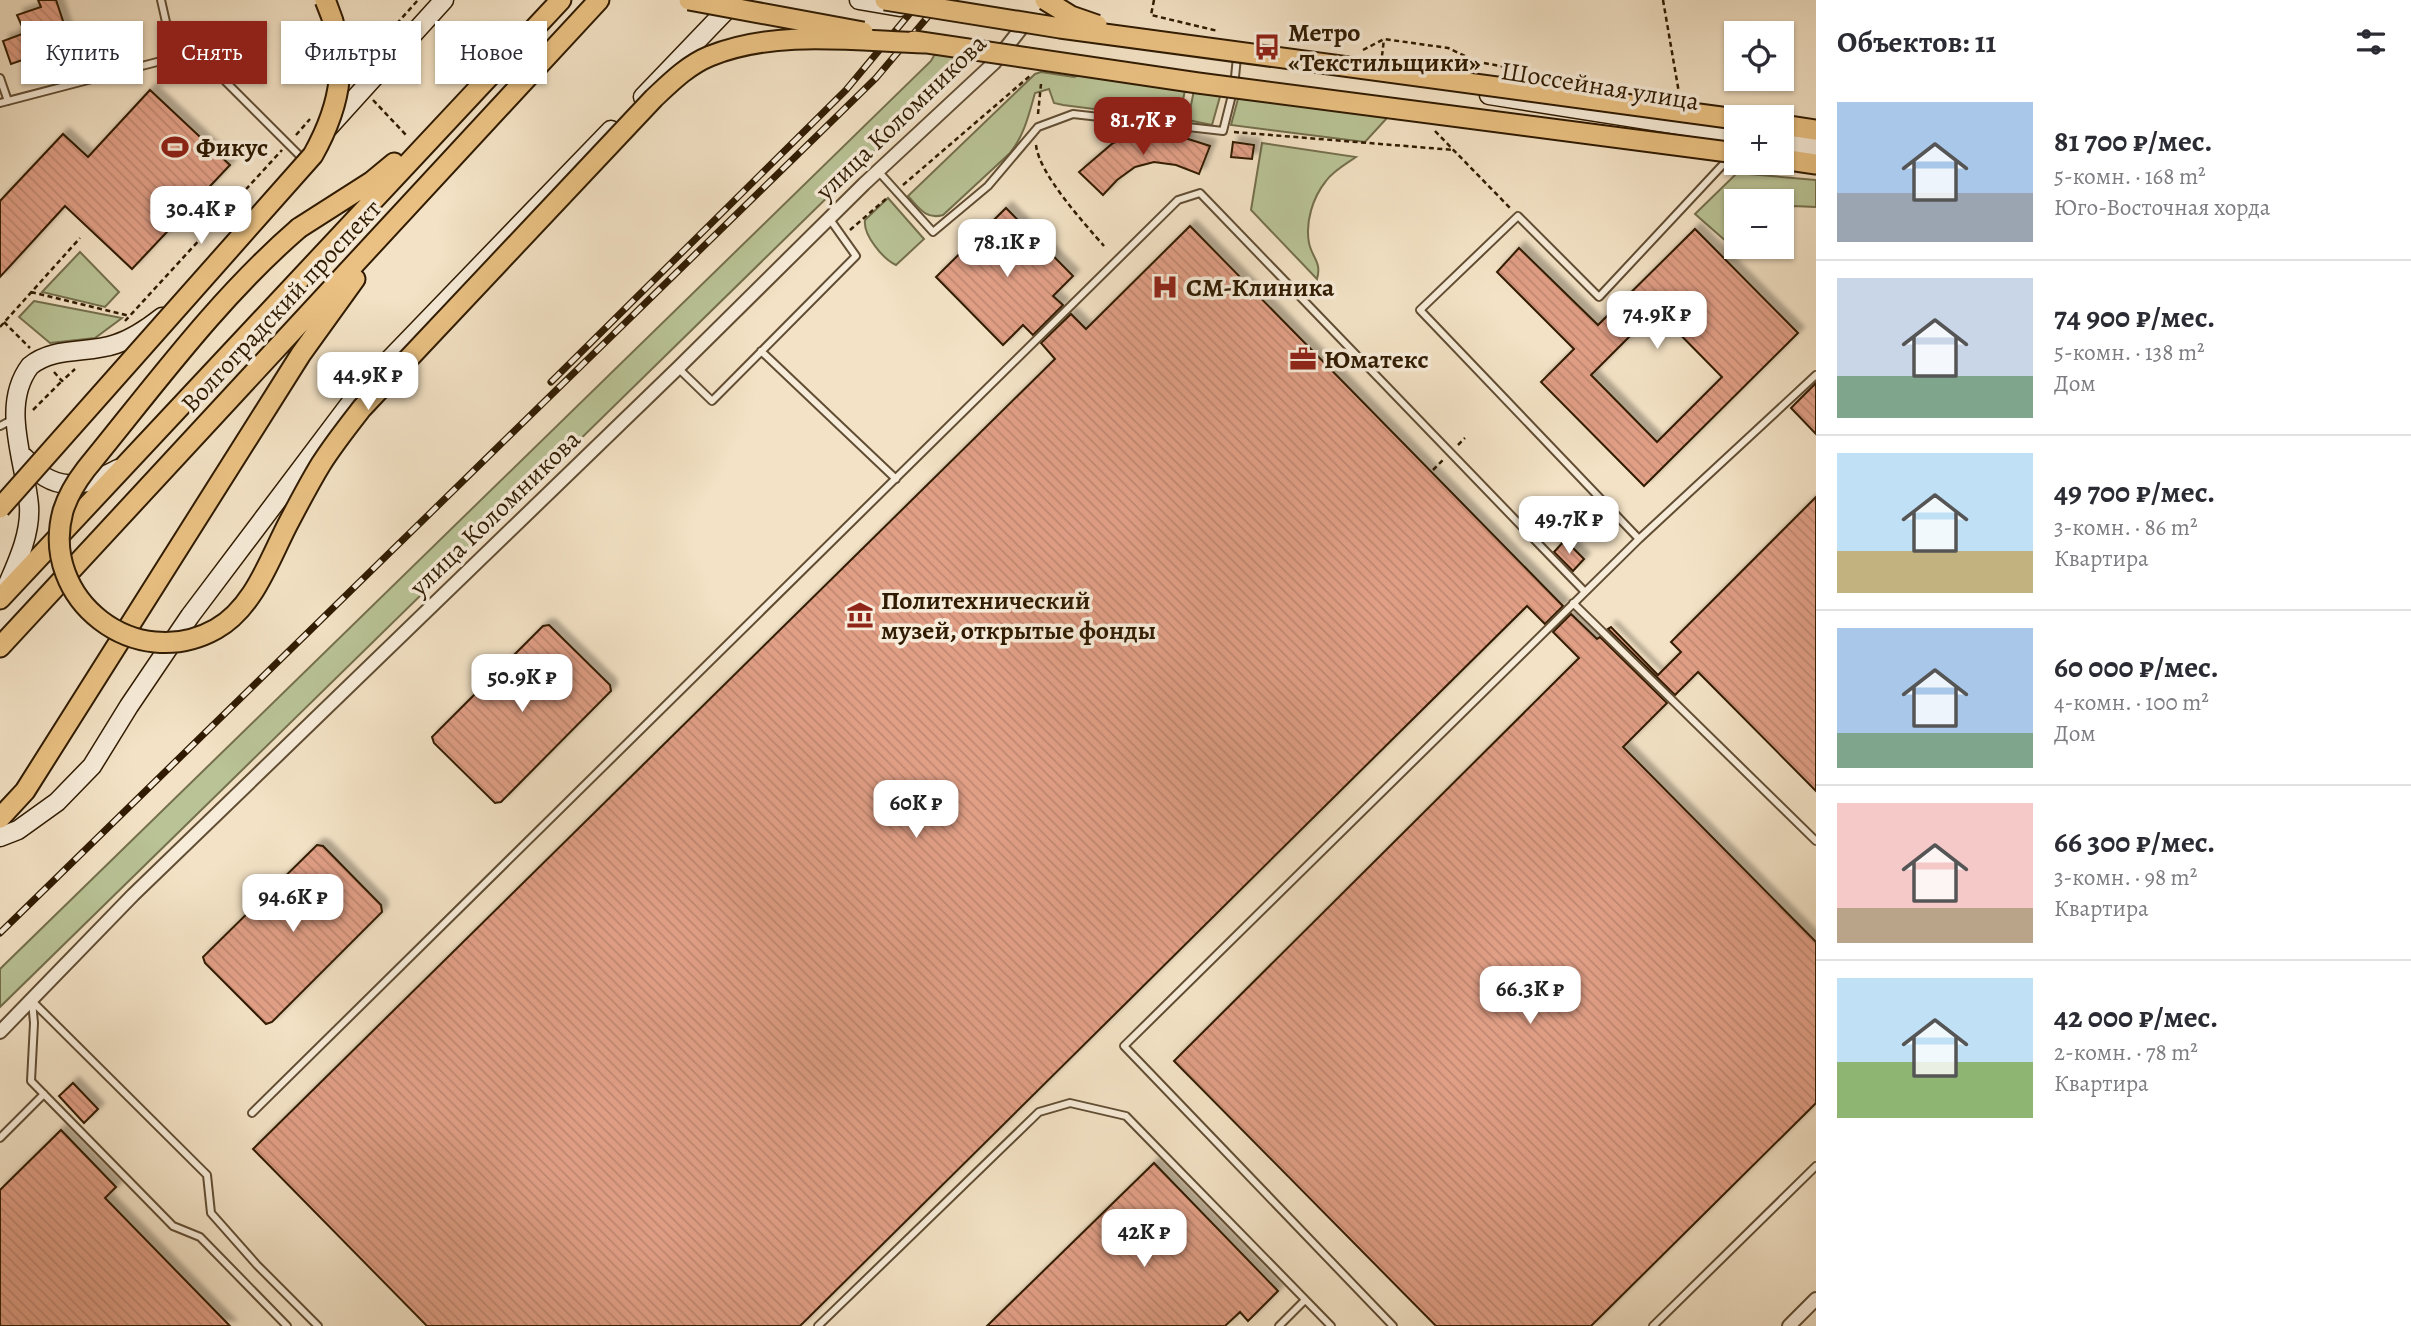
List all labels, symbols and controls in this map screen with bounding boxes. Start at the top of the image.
place label: Метро «Текстильщики» [1288,15,1481,80]
chip: Купить [21,21,143,84]
chip: Снять [157,21,267,84]
chip: Фильтры [281,21,421,84]
chip: Новое [435,21,547,84]
map controls [1724,21,1794,259]
button: locate [1724,21,1794,91]
text: Объектов: 11 [1837,22,1996,62]
icon: filters [2352,23,2390,61]
street label: улица Коломникова [807,26,994,208]
bus stop icon: Метро «Текстильщики» [1252,32,1282,62]
street label: Шоссейная улица [1498,53,1702,119]
pin: 81.7K ₽ [1078,97,1208,157]
text: 81.7K ₽ [1110,104,1176,135]
button: + [1724,105,1794,175]
text: 81 700 ₽/мес. [2054,121,2212,161]
place label: Фикус [196,130,268,165]
icon: home [1893,130,1977,214]
sports icon: Фикус [160,132,190,162]
text: 5-комн. · 168 m² [2054,161,2206,192]
pin: 30.4K ₽ [136,187,266,246]
button: − [1724,189,1794,259]
street label: Волгоградский проспект [173,192,389,420]
text: Юго-Восточная хорда [2054,192,2270,223]
text: 30.4K ₽ [166,193,236,224]
pin: 78.1K ₽ [942,219,1072,279]
text: 78.1K ₽ [974,226,1040,257]
place label: СМ-Клиника [1186,270,1335,305]
hospital icon: СМ-Клиника [1150,272,1180,302]
pin: 74.9K ₽ [1592,292,1722,351]
text: 74 900 ₽/мес. [2054,297,2215,337]
text: 74.9K ₽ [1623,298,1691,329]
icon: home [1893,306,1977,390]
text: 5-комн. · 138 m² [2054,337,2205,368]
place label: Юматекс [1324,342,1429,377]
office icon: Юматекс [1288,344,1318,374]
pin: 44.9K ₽ [303,352,433,412]
text: 44.9K ₽ [333,359,403,390]
text: Дом [2054,368,2096,399]
street label: улица Коломникова [401,422,588,604]
text: 49 700 ₽/мес. [2054,472,2215,512]
icon: home [1893,481,1977,565]
pin: 49.7K ₽ [1504,496,1634,556]
text: 49.7K ₽ [1535,503,1603,534]
text: 3-комн. · 86 m² [2054,512,2197,543]
text: Квартира [2054,543,2149,574]
place label: Политехнический музей, открытые фонды [881,583,1156,648]
museum icon: Политехнический музей, открытые фонды [845,600,875,630]
text: 60 000 ₽/мес. [2054,647,2219,687]
pin: 50.9K ₽ [457,654,587,714]
icon: home [1893,656,1977,740]
text: 50.9K ₽ [487,661,557,692]
text: 4-комн. · 100 m² [2054,687,2209,718]
text: Дом [2054,718,2096,749]
pin: 60K ₽ [867,780,965,840]
text: 60K ₽ [889,787,943,818]
text: 66 300 ₽/мес. [2054,822,2215,862]
icon: home [1893,831,1977,915]
text: 3-комн. · 98 m² [2054,862,2197,893]
pin: 94.6K ₽ [228,874,358,934]
text: 94.6K ₽ [258,881,328,912]
text: Квартира [2054,893,2149,924]
pin: 66.3K ₽ [1465,967,1595,1026]
text: 66.3K ₽ [1496,973,1564,1004]
text: 42 000 ₽/мес. [2054,997,2218,1037]
icon: home [1893,1006,1977,1090]
text: 2-комн. · 78 m² [2054,1037,2198,1068]
text: Квартира [2054,1068,2149,1099]
pin: 42K ₽ [1095,1210,1193,1269]
text: 42K ₽ [1118,1216,1170,1247]

